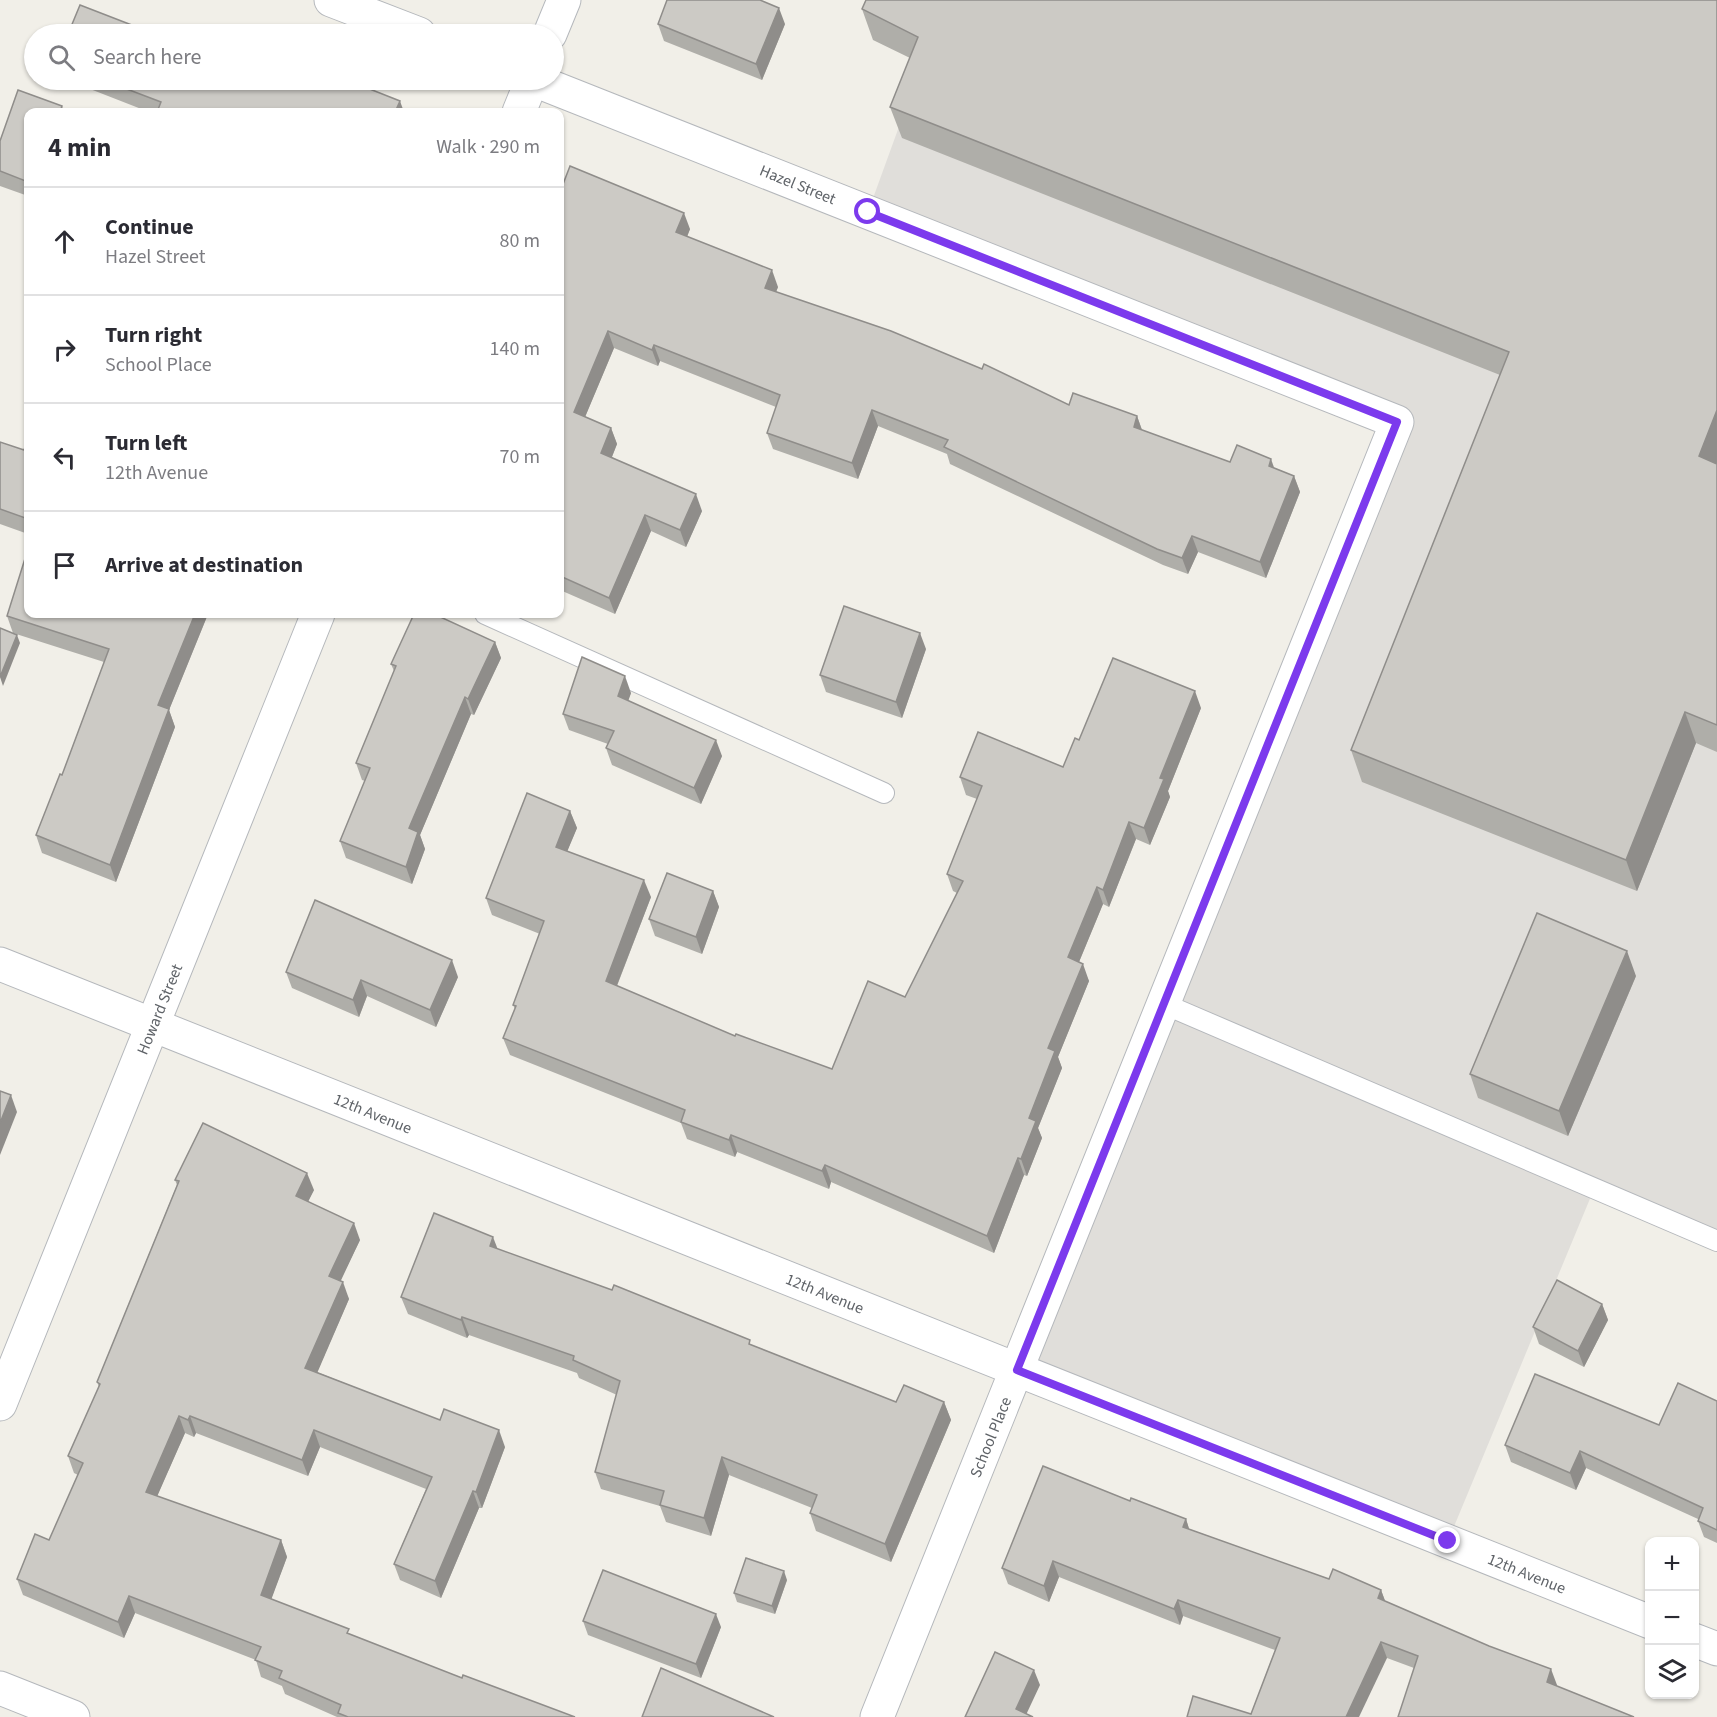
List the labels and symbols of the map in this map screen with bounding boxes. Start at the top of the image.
street label: Hazel Street [756,160,840,210]
route start [854,198,880,224]
street label: Howard Street [132,960,188,1058]
street label: 12th Avenue [330,1088,415,1140]
street label: 12th Avenue [782,1268,867,1320]
street label: School Place [965,1394,1017,1481]
route end [1434,1527,1460,1553]
street label: 12th Avenue [1484,1548,1569,1600]

